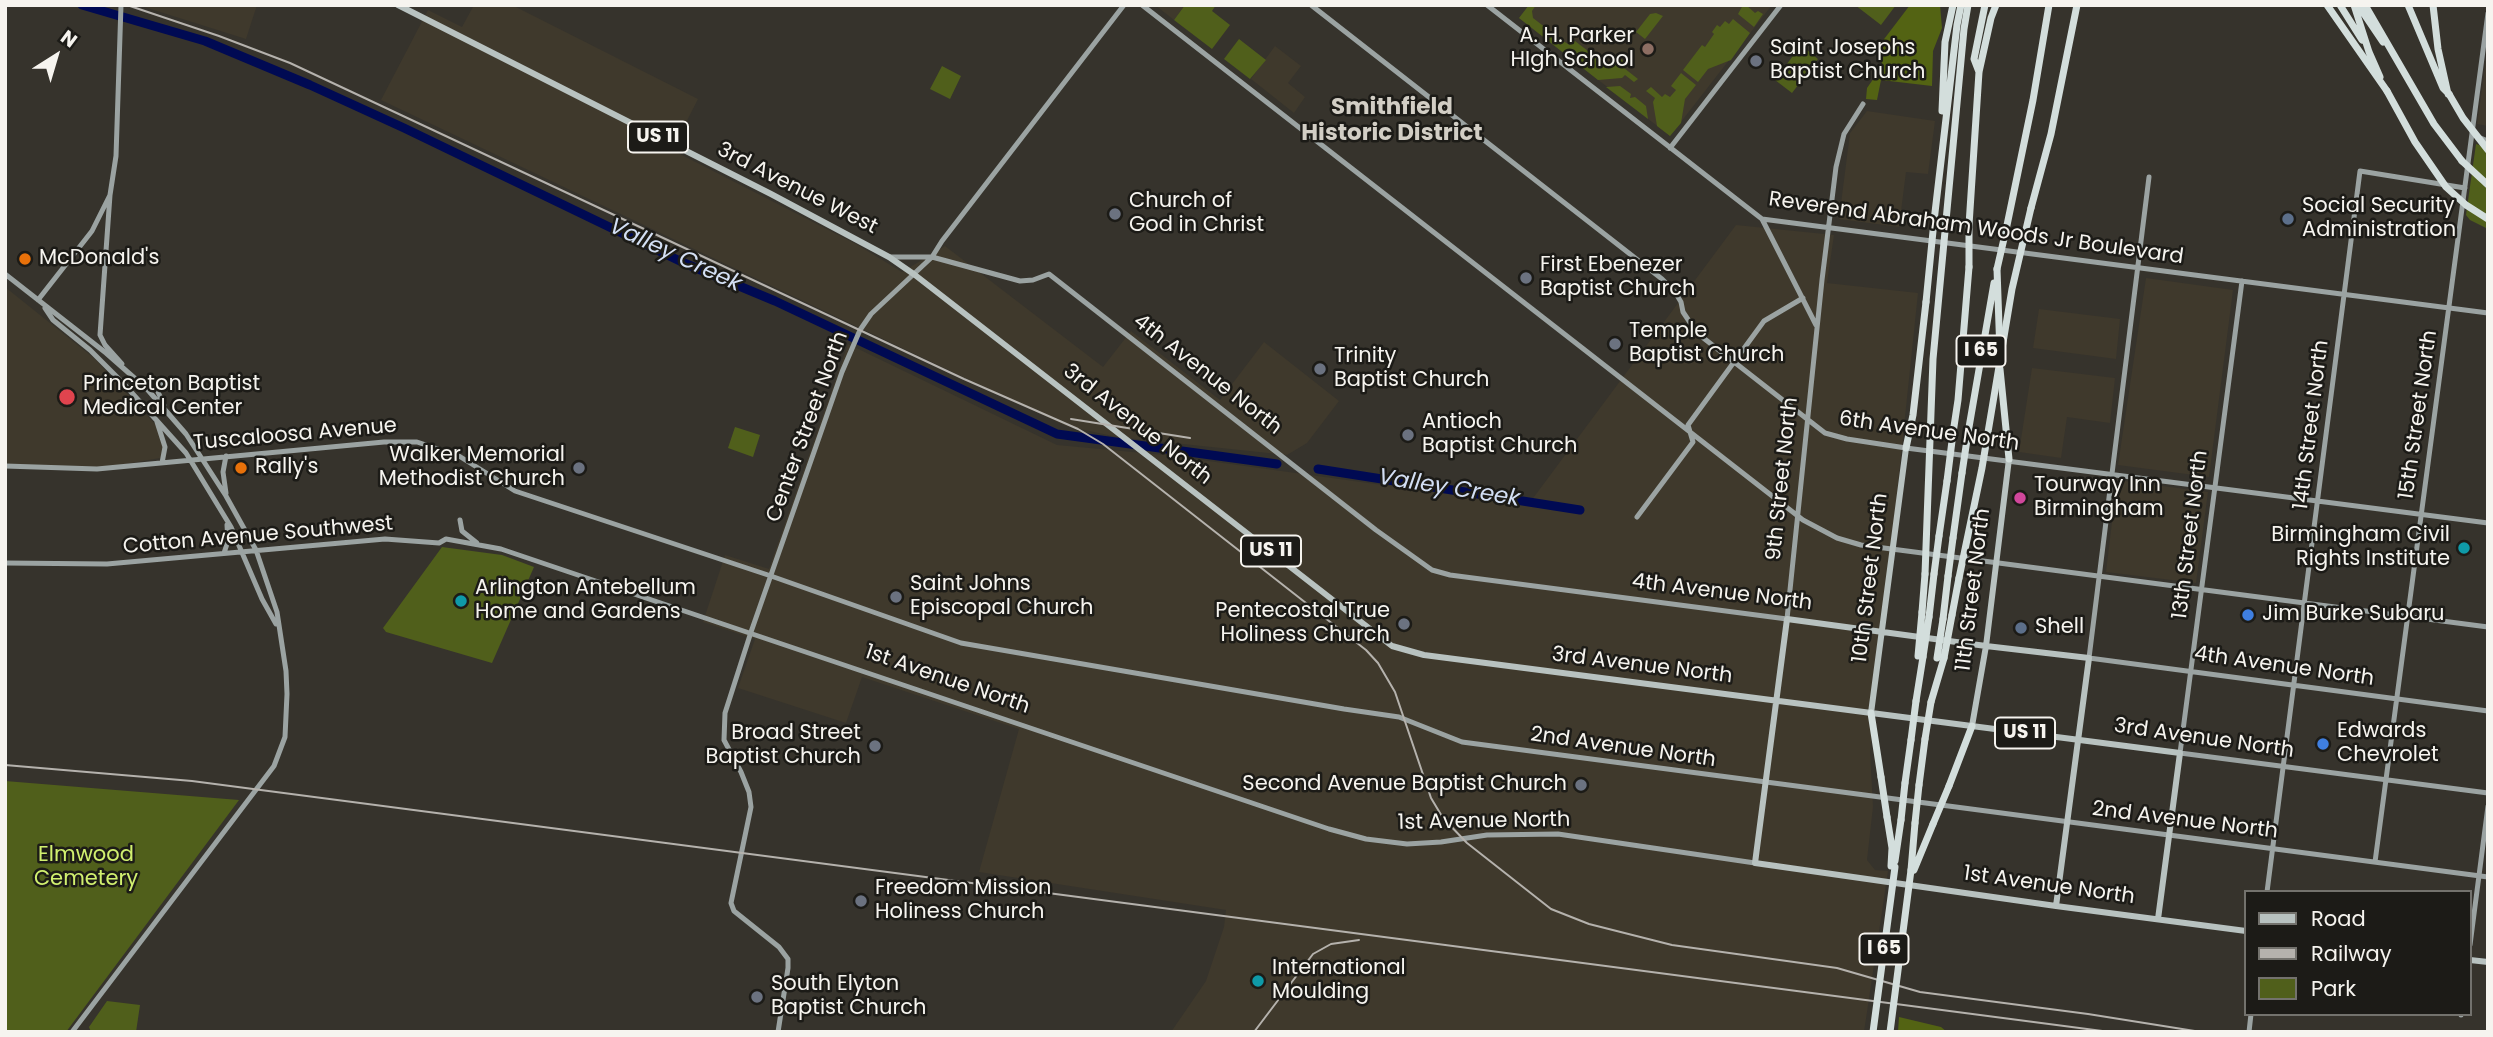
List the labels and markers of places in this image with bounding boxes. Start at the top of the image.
place label: A. H. Parker HIgh School [1510,24,1634,74]
place label: Saint Josephs Baptist Church [1770,36,1925,86]
marker: A. H. Parker HIgh School [1640,41,1656,57]
marker: Saint Josephs Baptist Church [1748,53,1764,69]
place label: Church of God in Christ [1129,189,1264,239]
place label: Social Security Administration [2302,194,2456,244]
marker: Church of God in Christ [1107,206,1123,222]
marker: Social Security Administration [2280,211,2296,227]
place label: McDonald's [39,246,159,272]
marker: McDonald's [17,251,33,267]
place label: First Ebenezer Baptist Church [1540,253,1695,303]
marker: First Ebenezer Baptist Church [1518,270,1534,286]
place label: Temple Baptist Church [1629,319,1784,369]
marker: Temple Baptist Church [1607,336,1623,352]
place label: Trinity Baptist Church [1334,344,1489,394]
marker: Trinity Baptist Church [1312,361,1328,377]
place label: Princeton Baptist Medical Center [83,372,260,422]
marker: Princeton Baptist Medical Center [57,387,77,407]
place label: Antioch Baptist Church [1422,410,1577,460]
marker: Antioch Baptist Church [1400,427,1416,443]
place label: Walker Memorial Methodist Church [379,443,565,493]
place label: Rally's [255,455,318,481]
marker: Rally's [233,460,249,476]
marker: Walker Memorial Methodist Church [571,460,587,476]
place label: Tourway Inn Birmingham [2034,473,2164,523]
marker: Tourway Inn Birmingham [2012,490,2028,506]
place label: Birmingham Civil Rights Institute [2271,523,2450,573]
marker: Birmingham Civil Rights Institute [2456,540,2472,556]
place label: Saint Johns Episcopal Church [910,572,1094,622]
place label: Arlington Antebellum Home and Gardens [475,576,696,626]
marker: Saint Johns Episcopal Church [888,589,904,605]
marker: Arlington Antebellum Home and Gardens [453,593,469,609]
place label: Pentecostal True Holiness Church [1215,599,1390,649]
place label: Jim Burke Subaru [2262,602,2445,628]
marker: Jim Burke Subaru [2240,607,2256,623]
place label: Shell [2035,615,2084,641]
marker: Pentecostal True Holiness Church [1396,616,1412,632]
marker: Shell [2013,620,2029,636]
place label: Edwards Chevrolet [2337,719,2439,769]
place label: Broad Street Baptist Church [706,721,861,771]
marker: Edwards Chevrolet [2315,736,2331,752]
marker: Broad Street Baptist Church [867,738,883,754]
place label: Second Avenue Baptist Church [1242,772,1567,798]
marker: Second Avenue Baptist Church [1573,777,1589,793]
place label: Freedom Mission Holiness Church [875,876,1052,926]
marker: Freedom Mission Holiness Church [853,893,869,909]
place label: International Moulding [1272,956,1406,1006]
place label: South Elyton Baptist Church [771,972,926,1022]
marker: International Moulding [1250,973,1266,989]
marker: South Elyton Baptist Church [749,989,765,1005]

